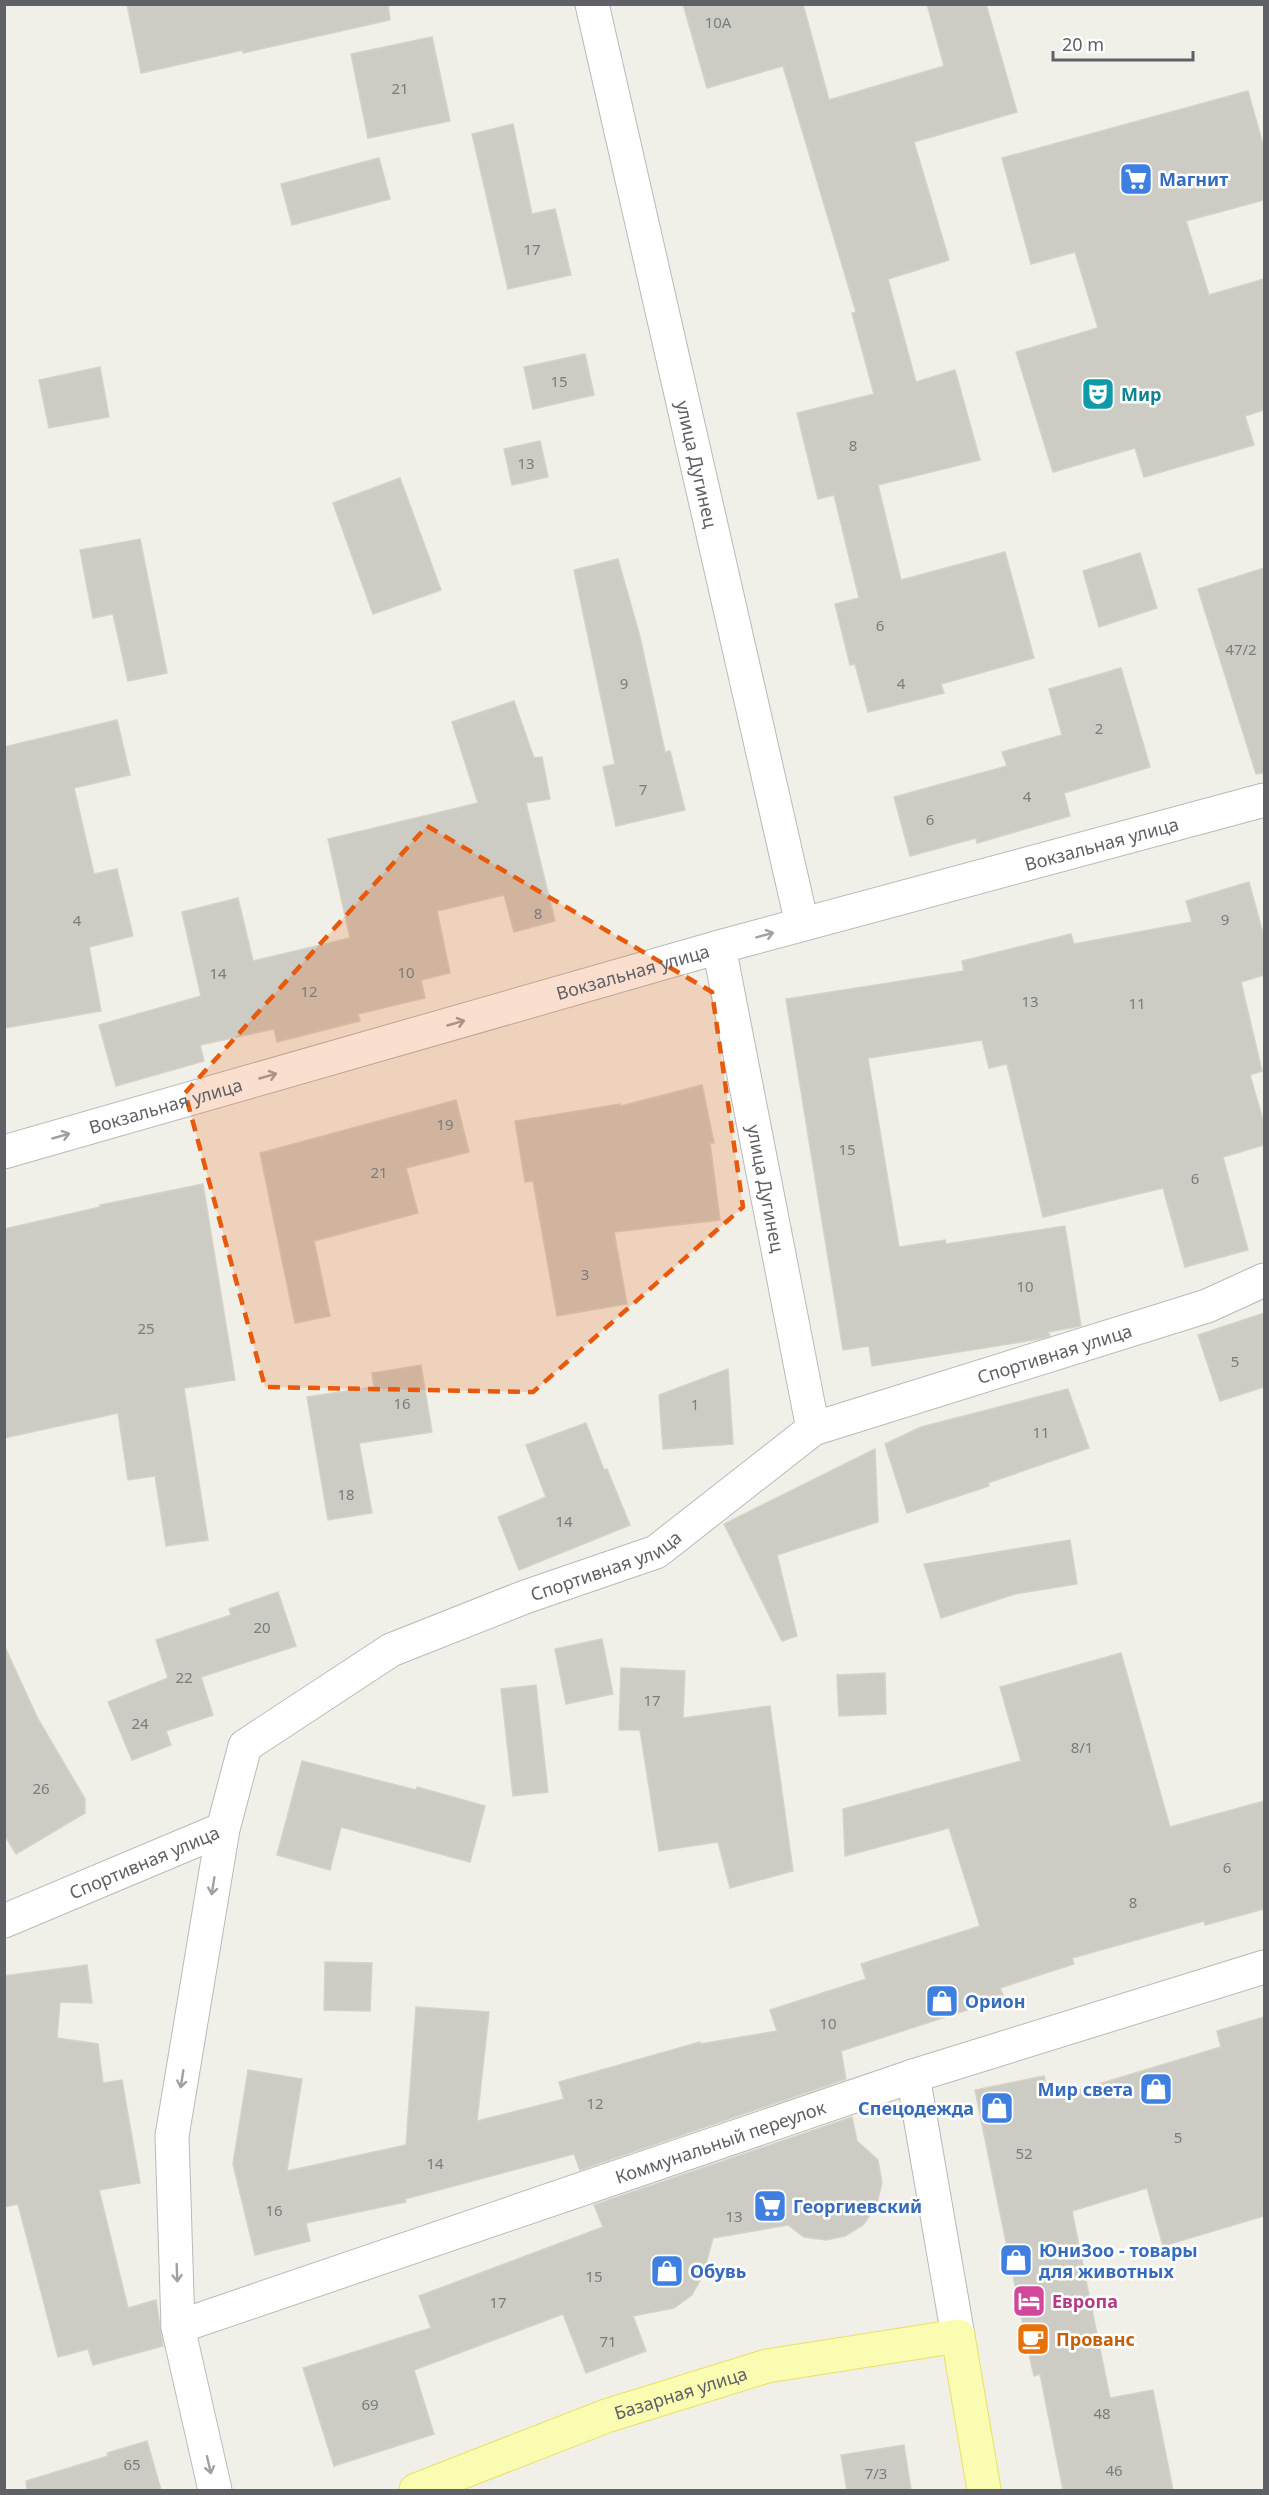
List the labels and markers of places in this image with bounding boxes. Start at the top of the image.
supermarket icon: Магнит [1118,161,1154,197]
place label: Магнит [1159,167,1228,191]
theatre icon: Мир [1080,376,1116,412]
place label: Мир [1121,382,1162,406]
shop icon: Орион [924,1983,960,2019]
place label: Орион [965,1989,1026,2013]
shop icon: Мир света [1138,2071,1174,2107]
place label: Мир света [1037,2077,1133,2101]
shop icon: Спецодежда [979,2090,1015,2126]
place label: Спецодежда [858,2096,974,2120]
supermarket icon: Георгиевский [752,2188,788,2224]
place label: Георгиевский [793,2194,922,2218]
place label: ЮниЗоо - товары для животных [1039,2238,1198,2283]
shop icon: ЮниЗоо - товары для животных [998,2242,1034,2278]
shop icon: Обувь [649,2253,685,2289]
place label: Обувь [690,2259,746,2283]
hotel icon: Европа [1011,2283,1047,2319]
place label: Европа [1052,2289,1118,2313]
cafe icon: Прованс [1015,2321,1051,2357]
place label: Прованс [1056,2327,1135,2351]

